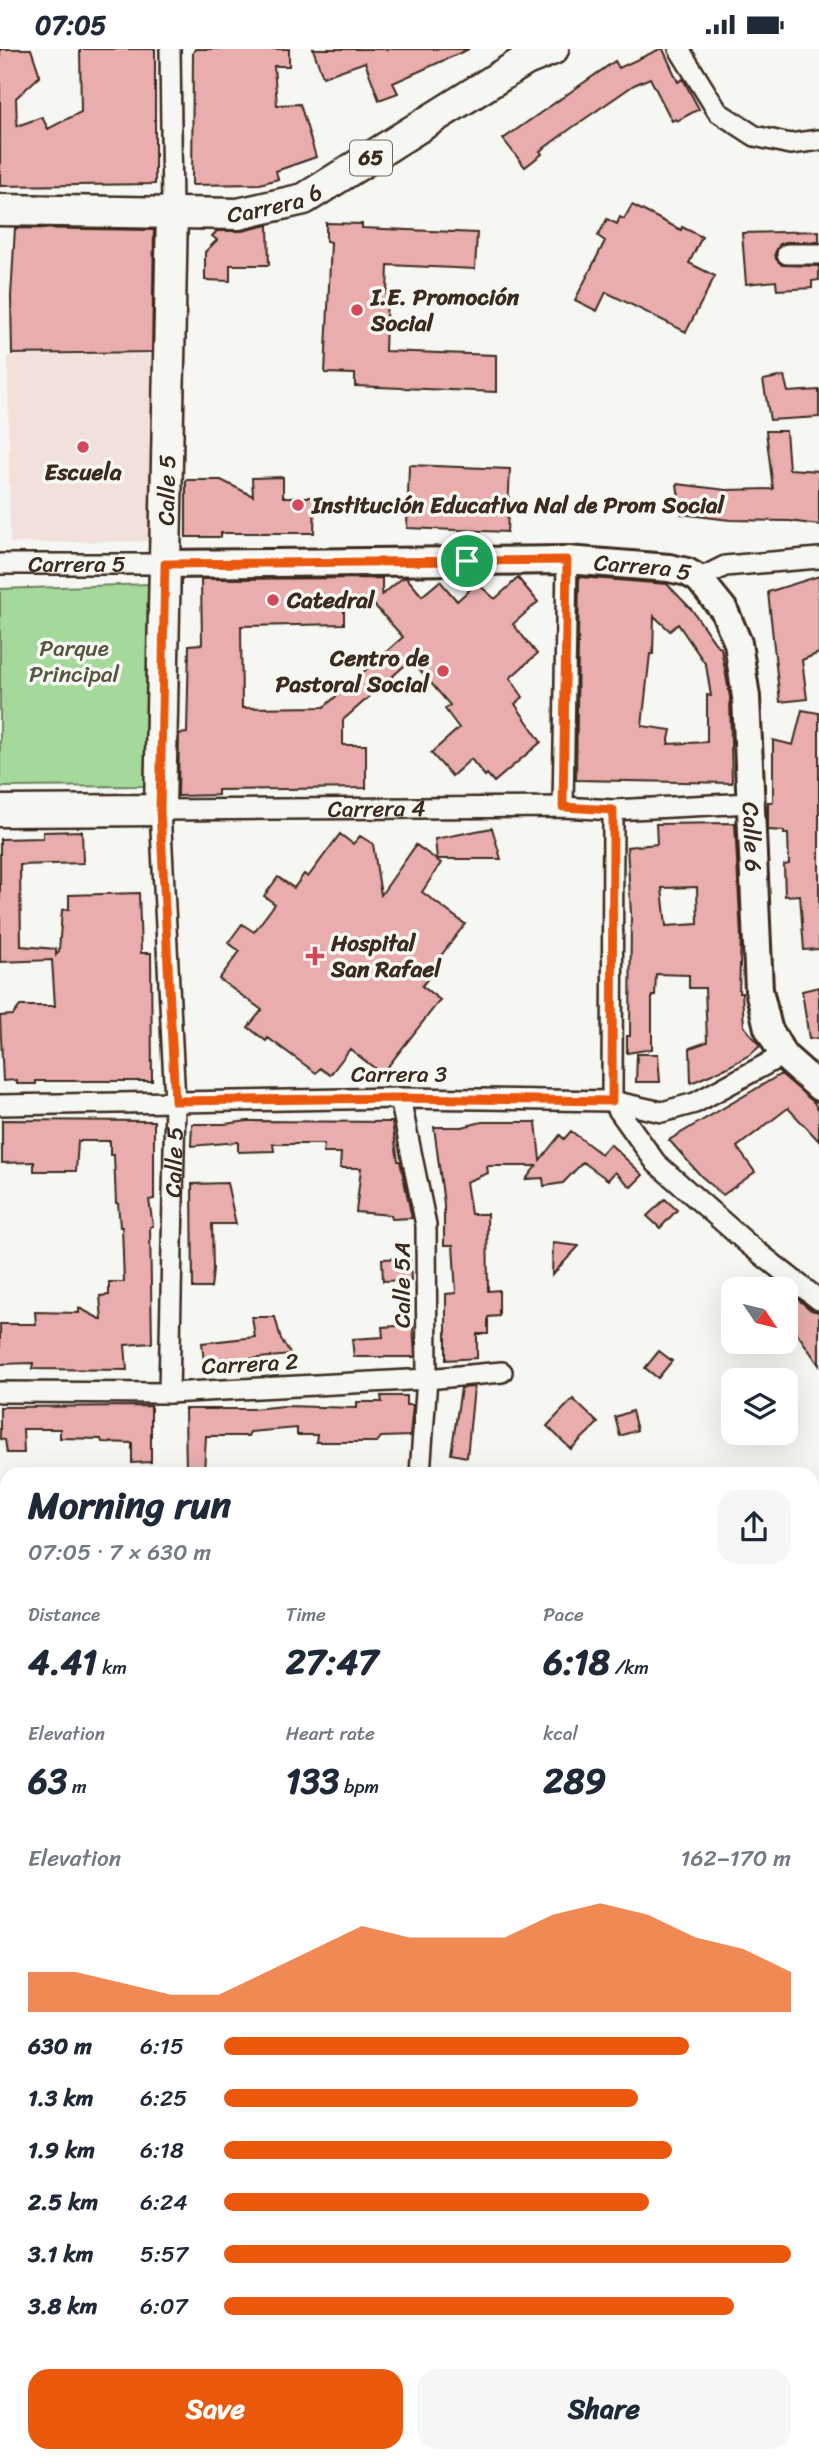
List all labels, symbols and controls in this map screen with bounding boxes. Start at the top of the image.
text: 07:05 [35,2,106,48]
road number: 65 [350,141,392,175]
street label: Carrera 6 [227,172,331,235]
place label: I.E. Promoción Social [370,277,520,344]
marker: I.E. Promoción Social [349,302,365,318]
marker: Escuela [75,439,91,455]
place label: Escuela [44,452,122,493]
street label: Calle 5 [145,454,188,526]
place label: Institución Educativa Nal de Prom Social [311,485,726,526]
marker: Institución Educativa Nal de Prom Social [290,497,306,513]
pin [437,531,497,591]
icon: arrive [448,542,486,580]
street label: Carrera 5 [592,542,695,593]
street label: Carrera 5 [28,544,126,585]
place label: Catedral [286,580,376,621]
marker: Catedral [265,592,281,608]
park label: Parque Principal [29,628,120,695]
place label: Centro de Pastoral Social [276,638,430,705]
marker: Centro de Pastoral Social [435,663,451,679]
street label: Carrera 4 [327,788,426,829]
street label: Calle 6 [730,801,774,873]
place label: Hospital San Rafael [330,923,442,990]
marker: Hospital San Rafael [305,946,325,966]
street label: Carrera 3 [351,1054,447,1095]
street label: Calle 5 [153,1126,195,1198]
street label: Calle 5A [382,1242,423,1328]
north arrow [721,1277,798,1355]
map controls [721,1277,798,1445]
street label: Carrera 2 [201,1341,299,1387]
button: layers [721,1368,798,1445]
text: Morning run [28,1472,231,1539]
button: share [717,1490,791,1564]
text: 07:05 · 7 × 630 m [28,1532,211,1573]
text: Distance [28,1598,100,1631]
text: Time [286,1598,326,1631]
text: Pace [543,1598,584,1631]
text: 4.41 [28,1631,97,1693]
text: 27:47 [286,1631,378,1693]
text: 6:18 [543,1631,610,1693]
text: km [97,1651,127,1684]
text: /km [610,1651,649,1684]
text: Elevation [28,1717,105,1750]
text: Heart rate [286,1717,375,1750]
text: kcal [543,1717,578,1750]
text: 63 [28,1750,67,1812]
text: 133 [286,1750,339,1812]
text: 289 [543,1750,606,1812]
text: m [67,1770,87,1803]
text: bpm [339,1770,379,1803]
text: Elevation [28,1838,121,1879]
text: 162–170 m [681,1838,791,1879]
text: 630 m [28,2026,92,2067]
text: 6:15 [140,2026,184,2067]
text: 1.3 km [28,2078,93,2119]
text: 6:25 [140,2078,187,2119]
text: 1.9 km [28,2130,95,2171]
text: 6:18 [140,2130,184,2171]
text: 2.5 km [28,2182,98,2223]
text: 6:24 [140,2182,188,2223]
text: 3.1 km [28,2234,93,2275]
text: 5:57 [140,2234,188,2275]
text: 3.8 km [28,2286,97,2327]
text: 6:07 [140,2286,188,2327]
button: Save [28,2369,403,2449]
button: Share [417,2369,791,2449]

